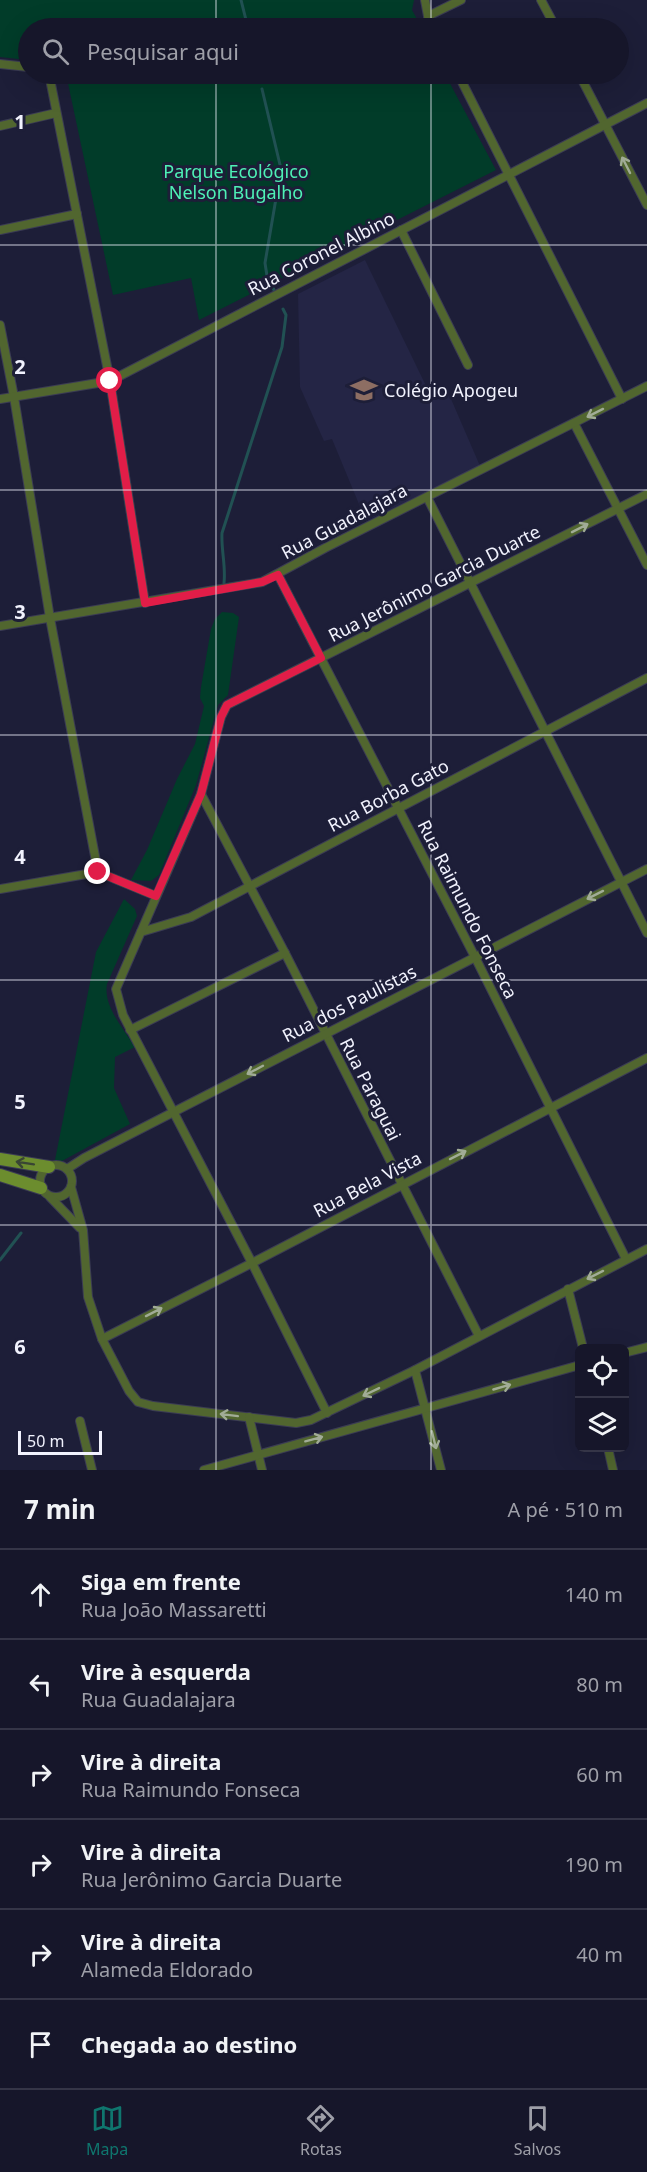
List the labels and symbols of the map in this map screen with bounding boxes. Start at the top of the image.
text: 1 [14,108,26,135]
one-way arrow [620,156,632,174]
park label: Parque Ecológico Nelson Bugalho [163,159,309,204]
street label: Rua Coronel Albino [243,206,399,300]
text: 2 [14,353,26,380]
route start [96,367,122,393]
school or university icon: Colégio Apogeu [349,375,379,405]
place label: Colégio Apogeu [384,378,518,402]
one-way arrow [586,407,604,419]
street label: Rua Guadalajara [277,478,411,564]
street label: Rua Jerônimo Garcia Duarte [324,519,544,647]
one-way arrow [571,522,589,533]
text: 3 [14,598,26,625]
street label: Rua Borba Gato [323,753,453,837]
street label: Rua Raimundo Fonseca [412,816,524,1002]
text: 4 [14,843,26,870]
route end [84,858,110,884]
one-way arrow [587,889,604,901]
street label: Rua dos Paulistas [278,959,420,1047]
street label: Rua Paraguai [335,1034,407,1144]
one-way arrow [247,1064,264,1076]
text: 5 [14,1088,26,1115]
street label: Rua Bela Vista [309,1145,425,1223]
one-way arrow [449,1149,466,1161]
one-way arrow [15,1157,35,1168]
one-way arrow [586,1270,604,1282]
one-way arrow [145,1306,163,1318]
text: 6 [14,1333,26,1360]
one-way arrow [492,1380,511,1392]
one-way arrow [363,1386,381,1398]
one-way arrow [219,1409,239,1420]
scale bar [18,1428,102,1456]
one-way arrow [428,1431,440,1450]
one-way arrow [304,1433,323,1444]

